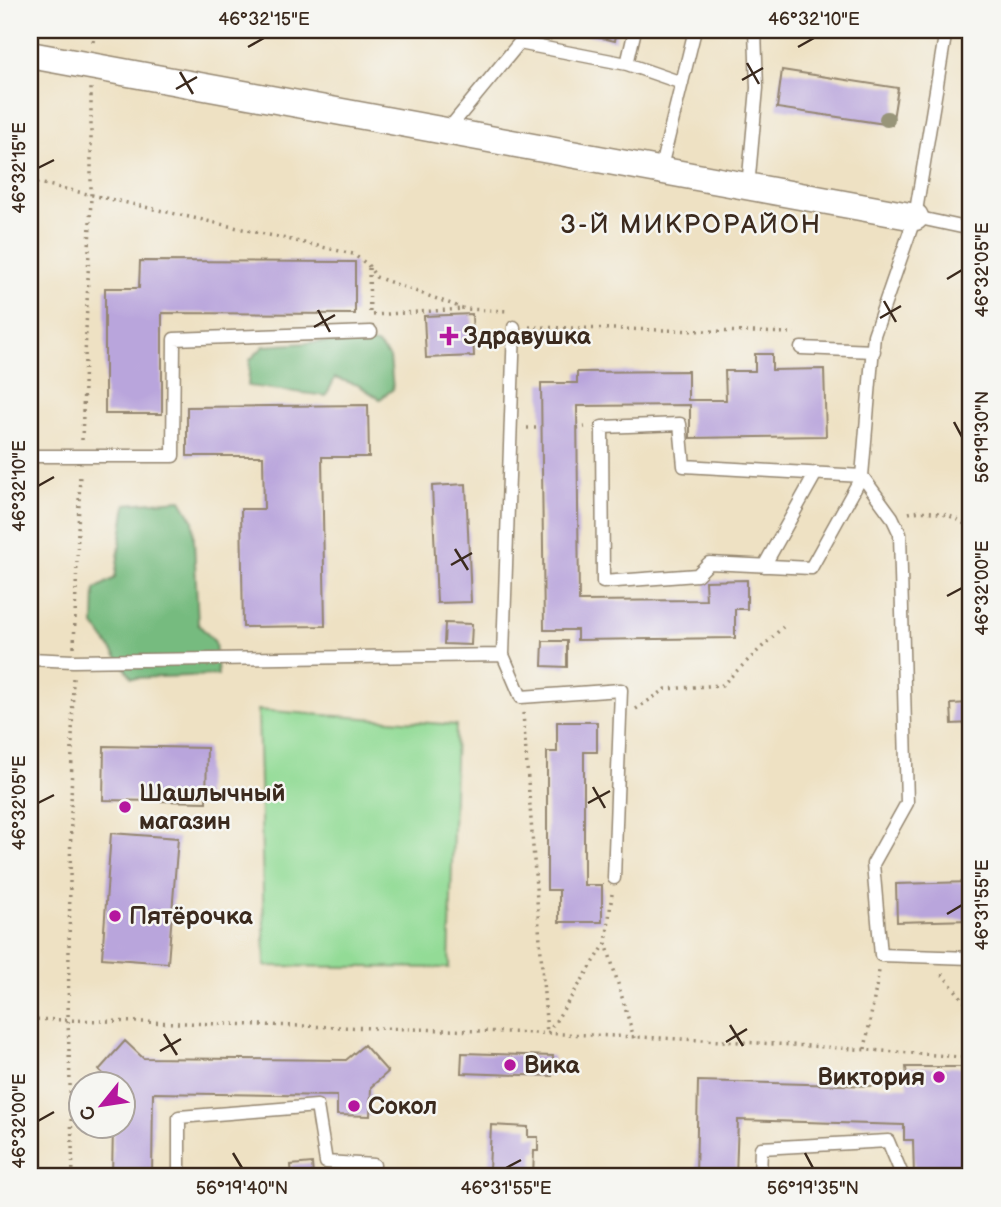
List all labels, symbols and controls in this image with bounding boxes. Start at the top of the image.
text: 46°32'15"E [218,9,310,30]
text: 46°32'10"E [768,9,860,30]
text: 46°32'15"E [9,122,30,214]
district label: 3-Й МИКРОРАЙОН [560,210,822,241]
text: 46°32'05"E [972,222,993,318]
place label: Здравушка [463,322,592,351]
marker: Здравушка [441,328,457,344]
text: 56°19'30"N [972,391,993,483]
text: 46°32'10"E [9,440,30,532]
text: 46°32'00"E [972,540,993,636]
text: 46°32'05"E [9,755,30,851]
place label: Шашлычный магазин [139,779,285,836]
marker: Шашлычный магазин [117,799,133,815]
text: 46°31'55"E [972,859,993,951]
place label: Пятёрочка [129,902,254,931]
marker: Пятёрочка [107,908,123,924]
place label: Вика [524,1051,581,1080]
marker: Вика [502,1057,518,1073]
place label: Виктория [817,1063,925,1092]
marker: Виктория [931,1069,947,1085]
north arrow [66,1070,136,1140]
text: 46°32'00"E [9,1073,30,1169]
place label: Сокол [368,1092,437,1121]
marker: Сокол [346,1098,362,1114]
text: С [75,1101,102,1124]
text: 56°19'40"N [196,1178,288,1199]
text: 46°31'55"E [460,1178,552,1199]
text: 56°19'35"N [767,1178,859,1199]

